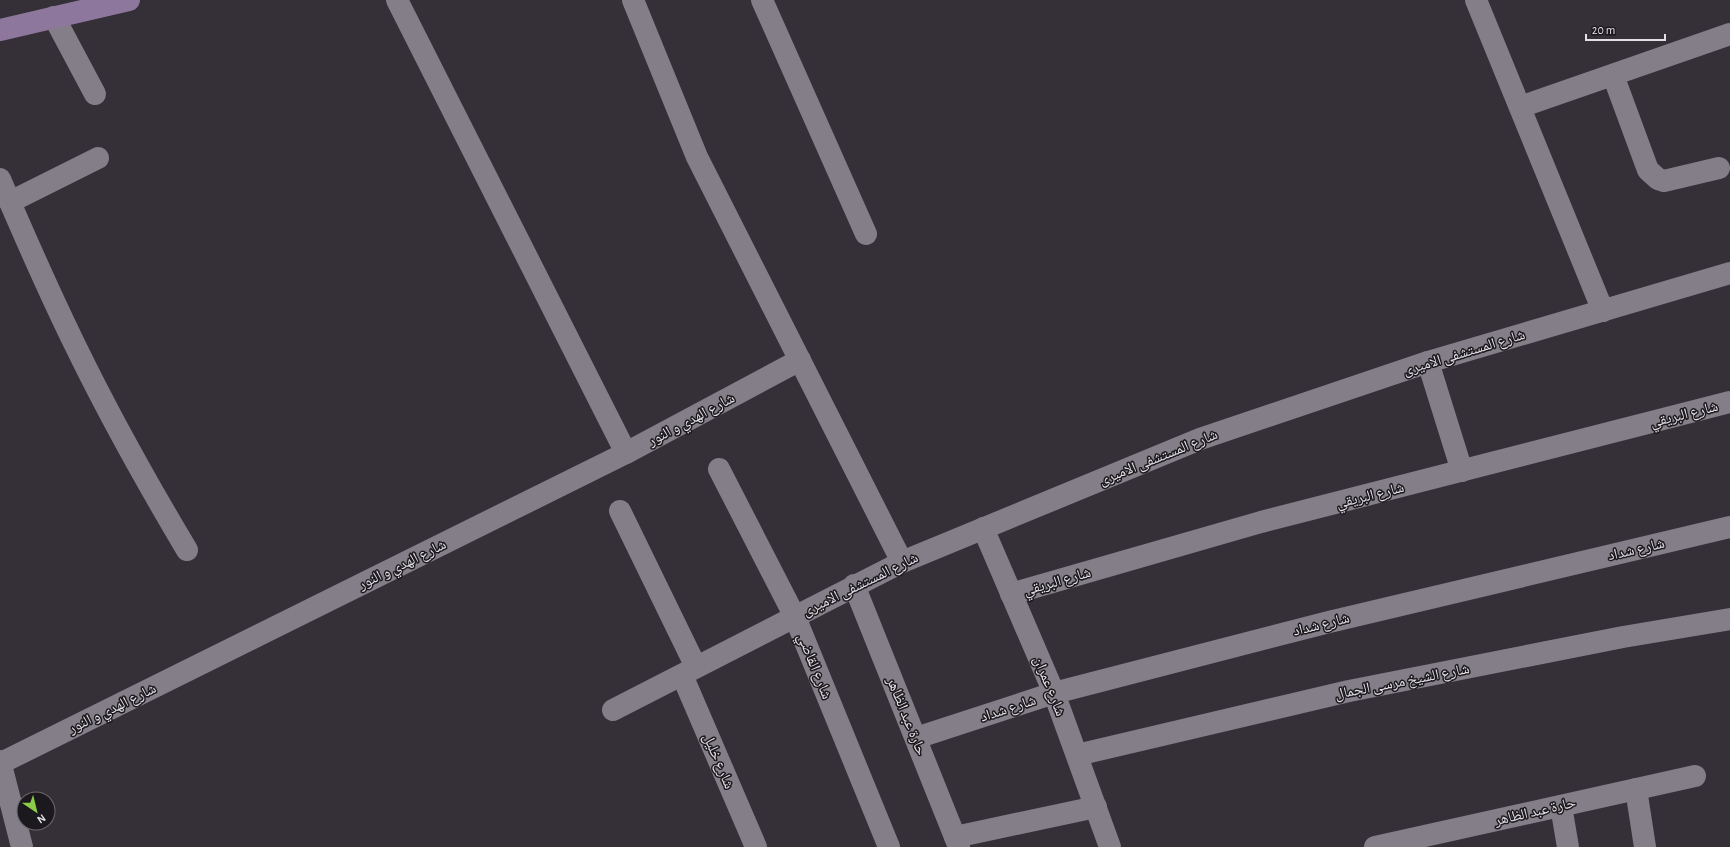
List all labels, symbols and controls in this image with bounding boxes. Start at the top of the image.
scale bar [1586,16,1665,42]
text: 20 m [1592,24,1615,36]
street label: شارع المستشفى الاميرى [1401,327,1528,380]
street label: شارع الهدي و النور [645,390,739,452]
street label: شارع البريقي [1649,399,1721,434]
street label: شارع المستشفى الاميرى [1097,427,1221,490]
street label: شارع البريقي [1335,480,1407,515]
street label: شارع شداد [1606,536,1667,565]
street label: شارع الهدي و النور [355,537,450,596]
street label: شارع المستشفى الاميرى [800,550,921,621]
street label: شارع البريقي [1022,565,1094,602]
street label: شارع شداد [1291,610,1352,641]
street label: شارع القاضي [791,631,835,703]
street label: شارع عمران [1029,654,1068,719]
street label: شارع الشيخ مرسى الجمال [1334,661,1471,704]
street label: حارة عبد الظاهر [883,674,929,758]
street label: شارع الهدي و النور [65,681,160,740]
street label: شارع شداد [978,692,1039,726]
street label: شارع خليل [698,731,737,792]
north arrow [16,791,56,831]
street label: حارة عبد الظاهر [1492,795,1578,829]
text: N [35,812,48,825]

